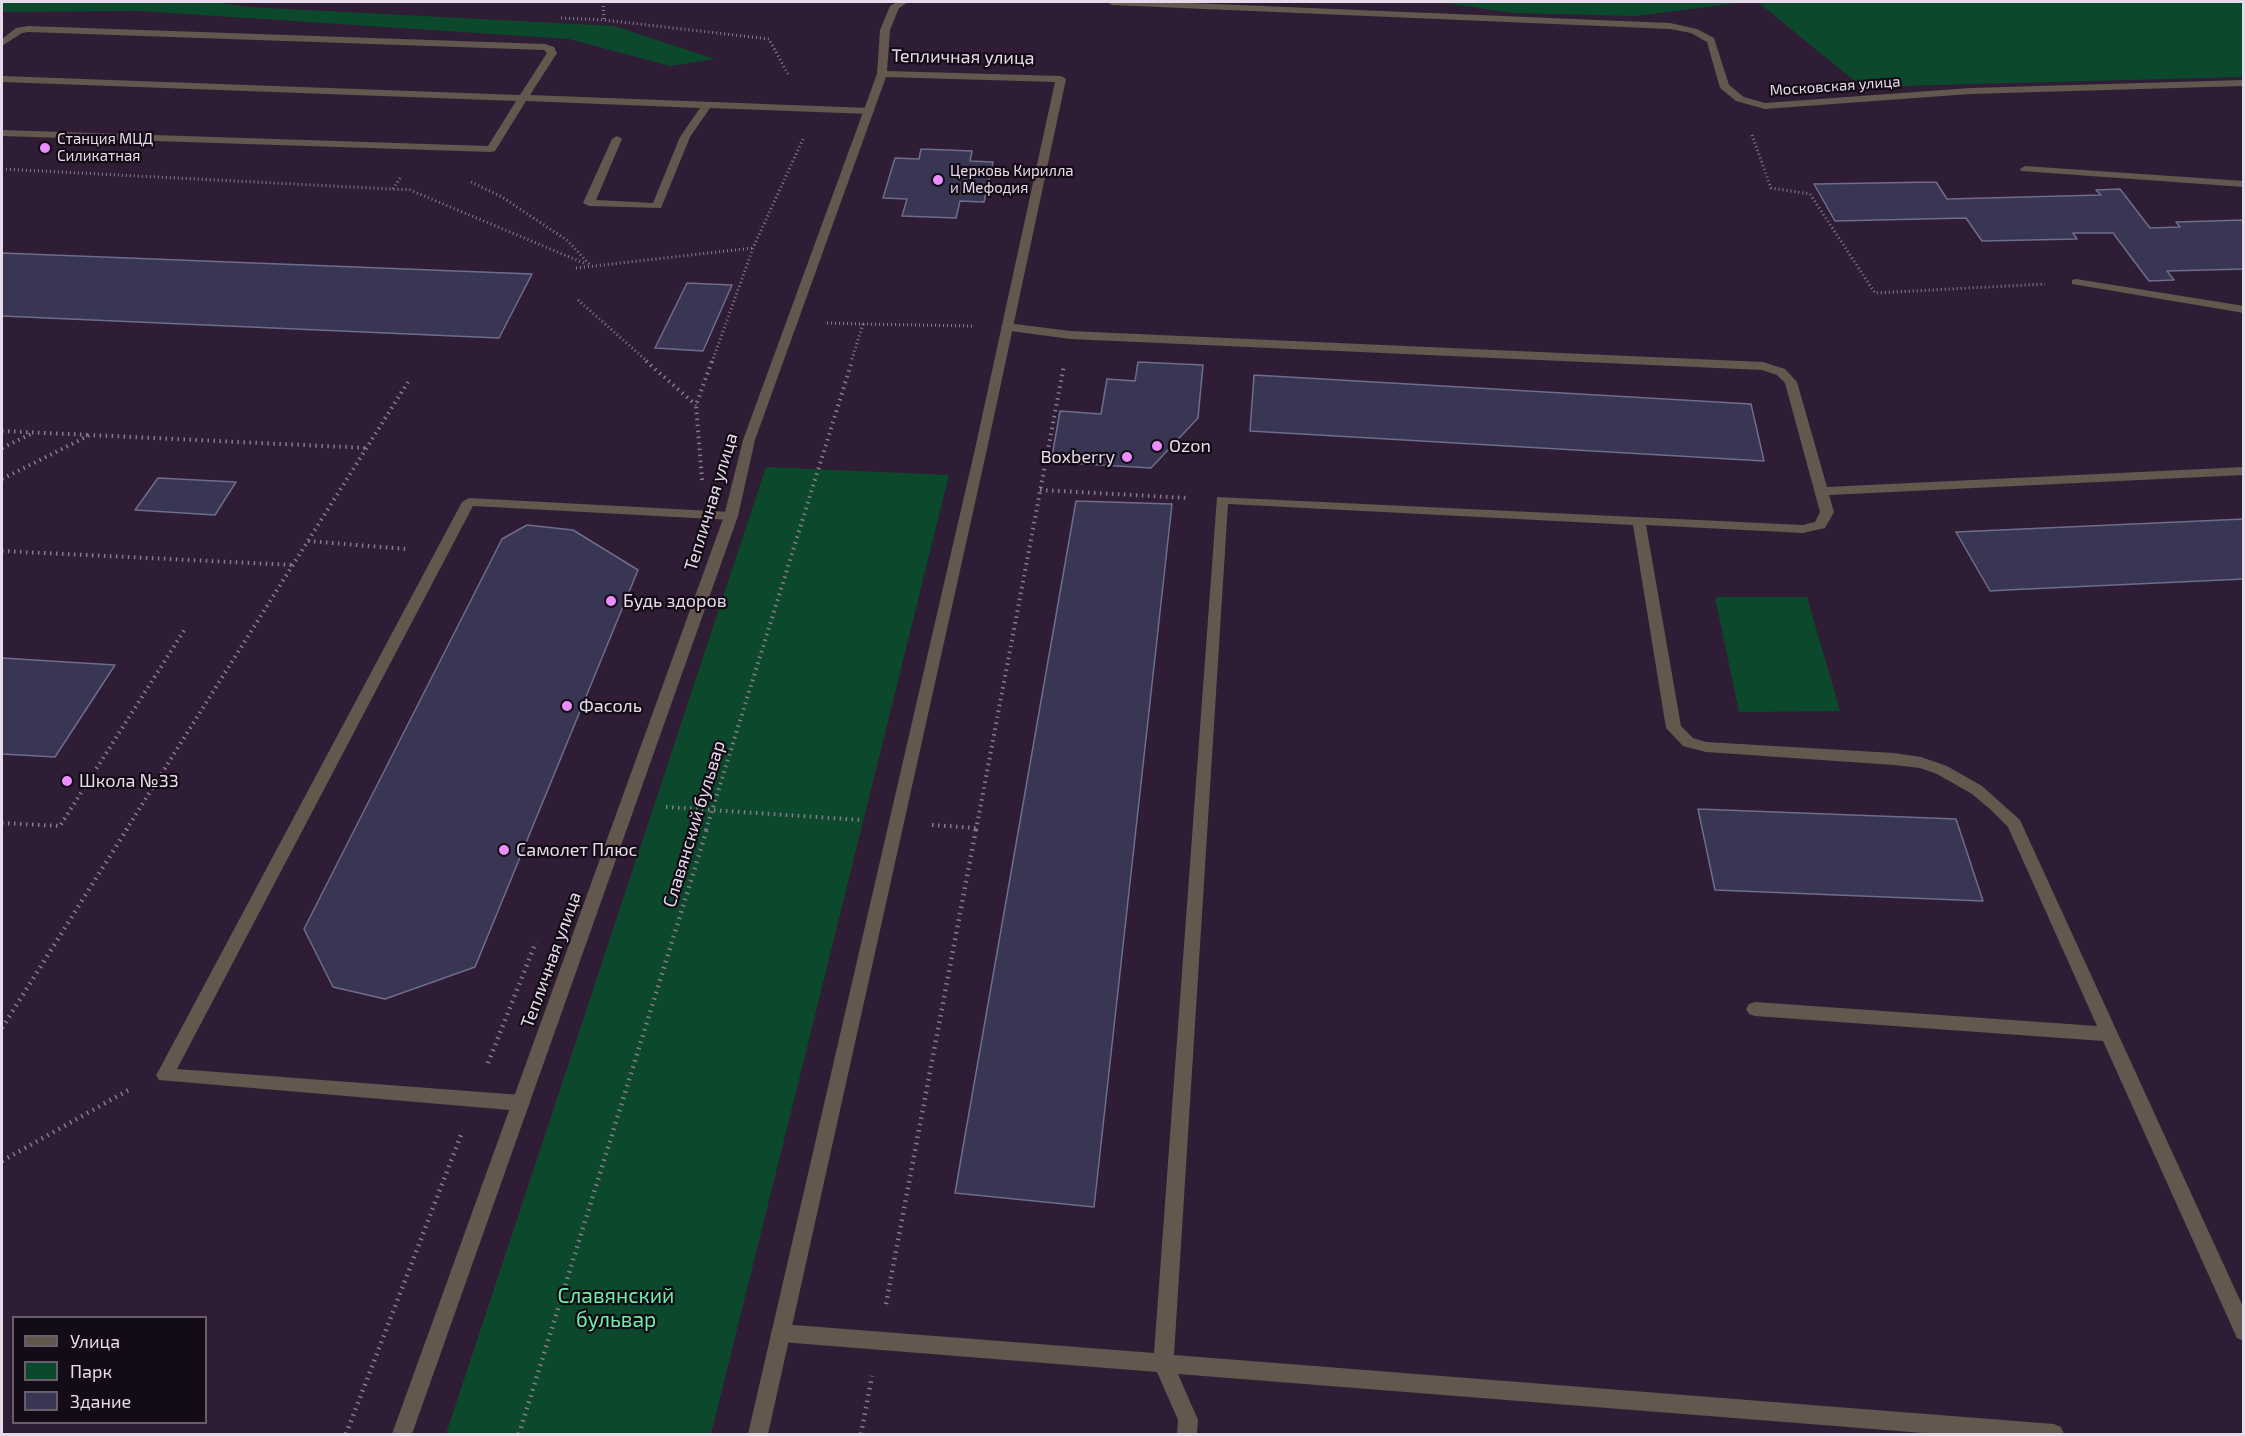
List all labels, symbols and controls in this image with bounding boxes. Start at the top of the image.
street label: Тепличная улица [891,45,1035,69]
street label: Московская улица [1769,72,1901,100]
place label: Станция МЦД Силикатная [57,130,153,165]
marker: Станция МЦД Силикатная [38,141,52,155]
place label: Церковь Кирилла и Мефодия [950,162,1074,197]
marker: Церковь Кирилла и Мефодия [931,173,945,187]
street label: Тепличная улица [680,430,742,574]
place label: Ozon [1169,435,1211,457]
marker: Ozon [1150,439,1164,453]
place label: Boxberry [1040,446,1115,468]
marker: Boxberry [1120,450,1134,464]
place label: Будь здоров [623,590,727,612]
marker: Будь здоров [604,594,618,608]
place label: Фасоль [579,695,642,717]
marker: Фасоль [560,699,574,713]
street label: Славянский бульвар [658,738,730,910]
place label: Школа №33 [79,770,179,792]
marker: Школа №33 [60,774,74,788]
place label: Самолет Плюс [516,839,637,861]
marker: Самолет Плюс [497,843,511,857]
street label: Тепличная улица [516,889,586,1031]
park label: Славянский бульвар [558,1283,674,1333]
legend [12,1316,207,1424]
text: Улица [70,1330,120,1352]
text: Парк [70,1360,112,1382]
text: Здание [70,1390,131,1412]

